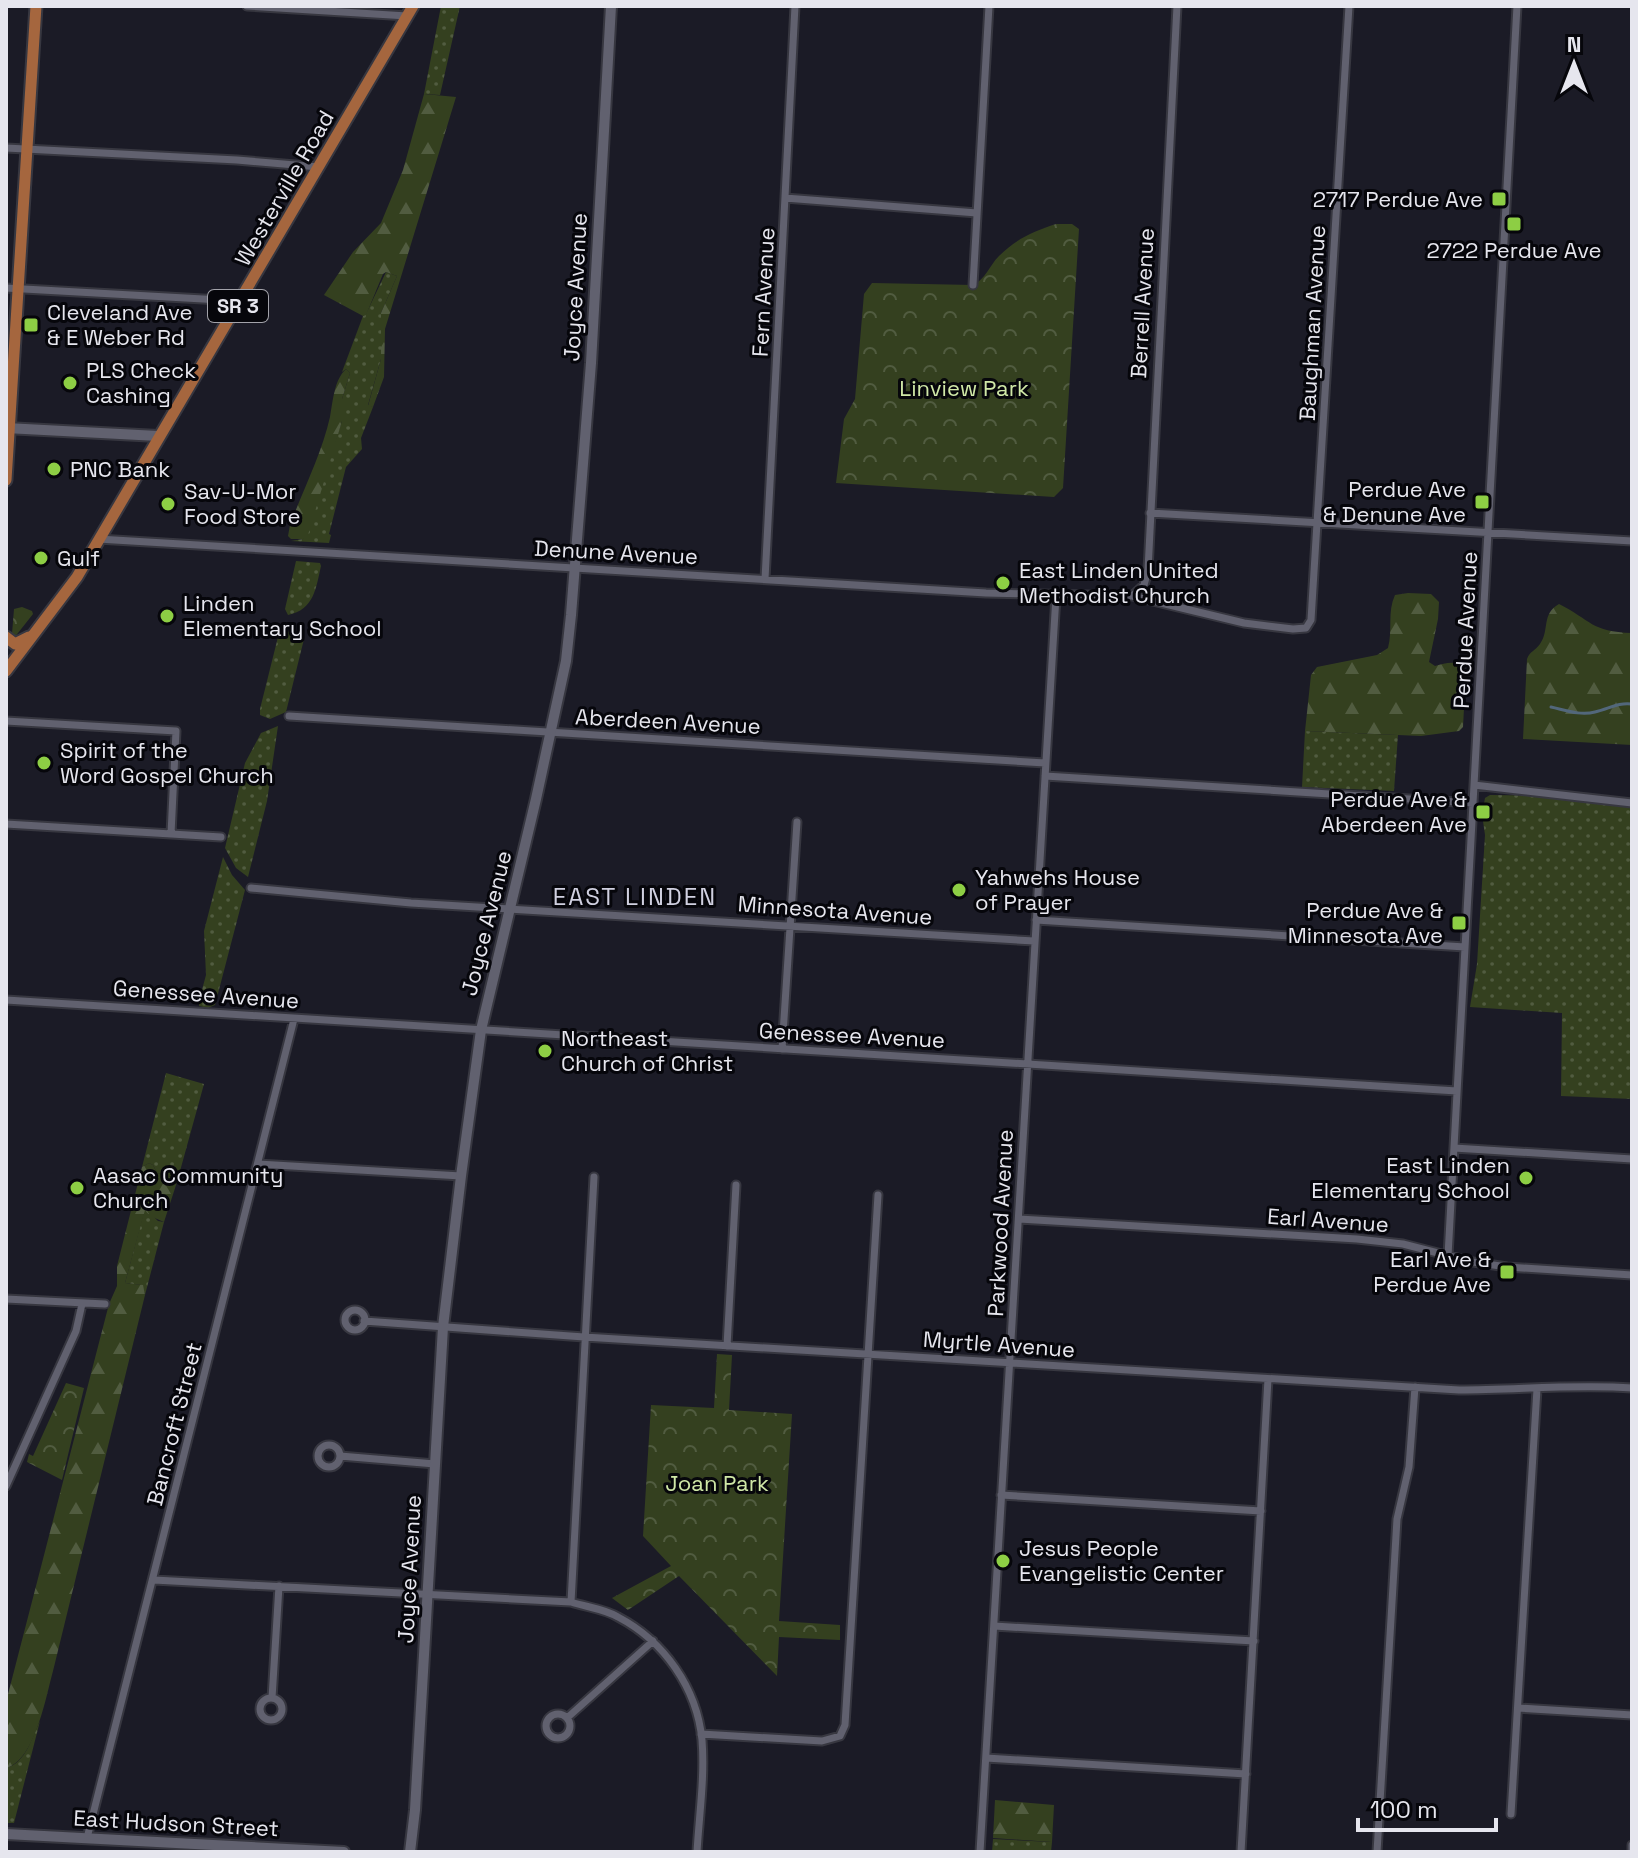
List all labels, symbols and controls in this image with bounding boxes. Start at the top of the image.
north arrow [1534,24,1614,104]
text: N [1567,30,1581,58]
street label: Westerville Road [228,105,340,271]
place label: 2717 Perdue Ave [1313,185,1483,213]
marker: 2717 Perdue Ave [1490,190,1508,208]
street label: Joyce Avenue [557,212,593,362]
marker: 2722 Perdue Ave [1505,215,1523,233]
street label: Baughman Avenue [1293,224,1331,422]
street label: Fern Avenue [746,227,780,357]
street label: Berrell Avenue [1124,227,1160,379]
place label: 2722 Perdue Ave [1426,236,1602,264]
road number: SR 3 [208,290,268,322]
place label: Cleveland Ave & E Weber Rd [47,298,192,351]
marker: Cleveland Ave & E Weber Rd [22,316,40,334]
place label: PLS Check Cashing [86,356,196,409]
marker: PLS Check Cashing [61,374,79,392]
park label: Linview Park [899,374,1029,402]
place label: PNC Bank [70,455,170,483]
marker: PNC Bank [45,460,63,478]
place label: Perdue Ave & Denune Ave [1323,475,1466,528]
place label: Sav-U-Mor Food Store [184,477,300,530]
marker: Perdue Ave & Denune Ave [1473,493,1491,511]
marker: Sav-U-Mor Food Store [159,495,177,513]
street label: Denune Avenue [533,534,699,570]
place label: Gulf [57,544,100,572]
marker: Gulf [32,549,50,567]
street label: Perdue Avenue [1447,551,1483,709]
place label: East Linden United Methodist Church [1019,556,1219,609]
marker: East Linden United Methodist Church [994,574,1012,592]
place label: Linden Elementary School [183,589,382,642]
marker: Linden Elementary School [158,607,176,625]
street label: Aberdeen Avenue [575,702,761,740]
place label: Spirit of the Word Gospel Church [60,736,274,789]
marker: Spirit of the Word Gospel Church [35,754,53,772]
place label: Perdue Ave & Aberdeen Ave [1321,785,1467,838]
marker: Perdue Ave & Aberdeen Ave [1474,803,1492,821]
street label: Joyce Avenue [454,847,518,999]
place label: Yahwehs House of Prayer [975,863,1140,916]
district label: EAST LINDEN [553,881,717,912]
marker: Yahwehs House of Prayer [950,881,968,899]
street label: Minnesota Avenue [737,889,933,931]
place label: Perdue Ave & Minnesota Ave [1288,896,1443,949]
marker: Perdue Ave & Minnesota Ave [1450,914,1468,932]
street label: Genessee Avenue [112,974,300,1014]
street label: Genessee Avenue [758,1016,946,1054]
place label: Northeast Church of Christ [561,1024,733,1077]
marker: Northeast Church of Christ [536,1042,554,1060]
street label: Parkwood Avenue [981,1129,1019,1317]
place label: East Linden Elementary School [1311,1151,1510,1204]
place label: Aasac Community Church [93,1161,283,1214]
marker: East Linden Elementary School [1517,1169,1535,1187]
marker: Aasac Community Church [68,1179,86,1197]
street label: Earl Avenue [1266,1202,1390,1238]
place label: Earl Ave & Perdue Ave [1373,1245,1491,1298]
marker: Earl Ave & Perdue Ave [1498,1263,1516,1281]
street label: Myrtle Avenue [922,1325,1076,1363]
street label: Bancroft Street [140,1339,208,1509]
park label: Joan Park [665,1469,769,1497]
street label: Joyce Avenue [391,1494,427,1644]
place label: Jesus People Evangelistic Center [1019,1534,1224,1587]
marker: Jesus People Evangelistic Center [994,1552,1012,1570]
scale bar [1358,1782,1496,1832]
text: 100 m [1370,1794,1438,1825]
street label: East Hudson Street [73,1804,279,1842]

